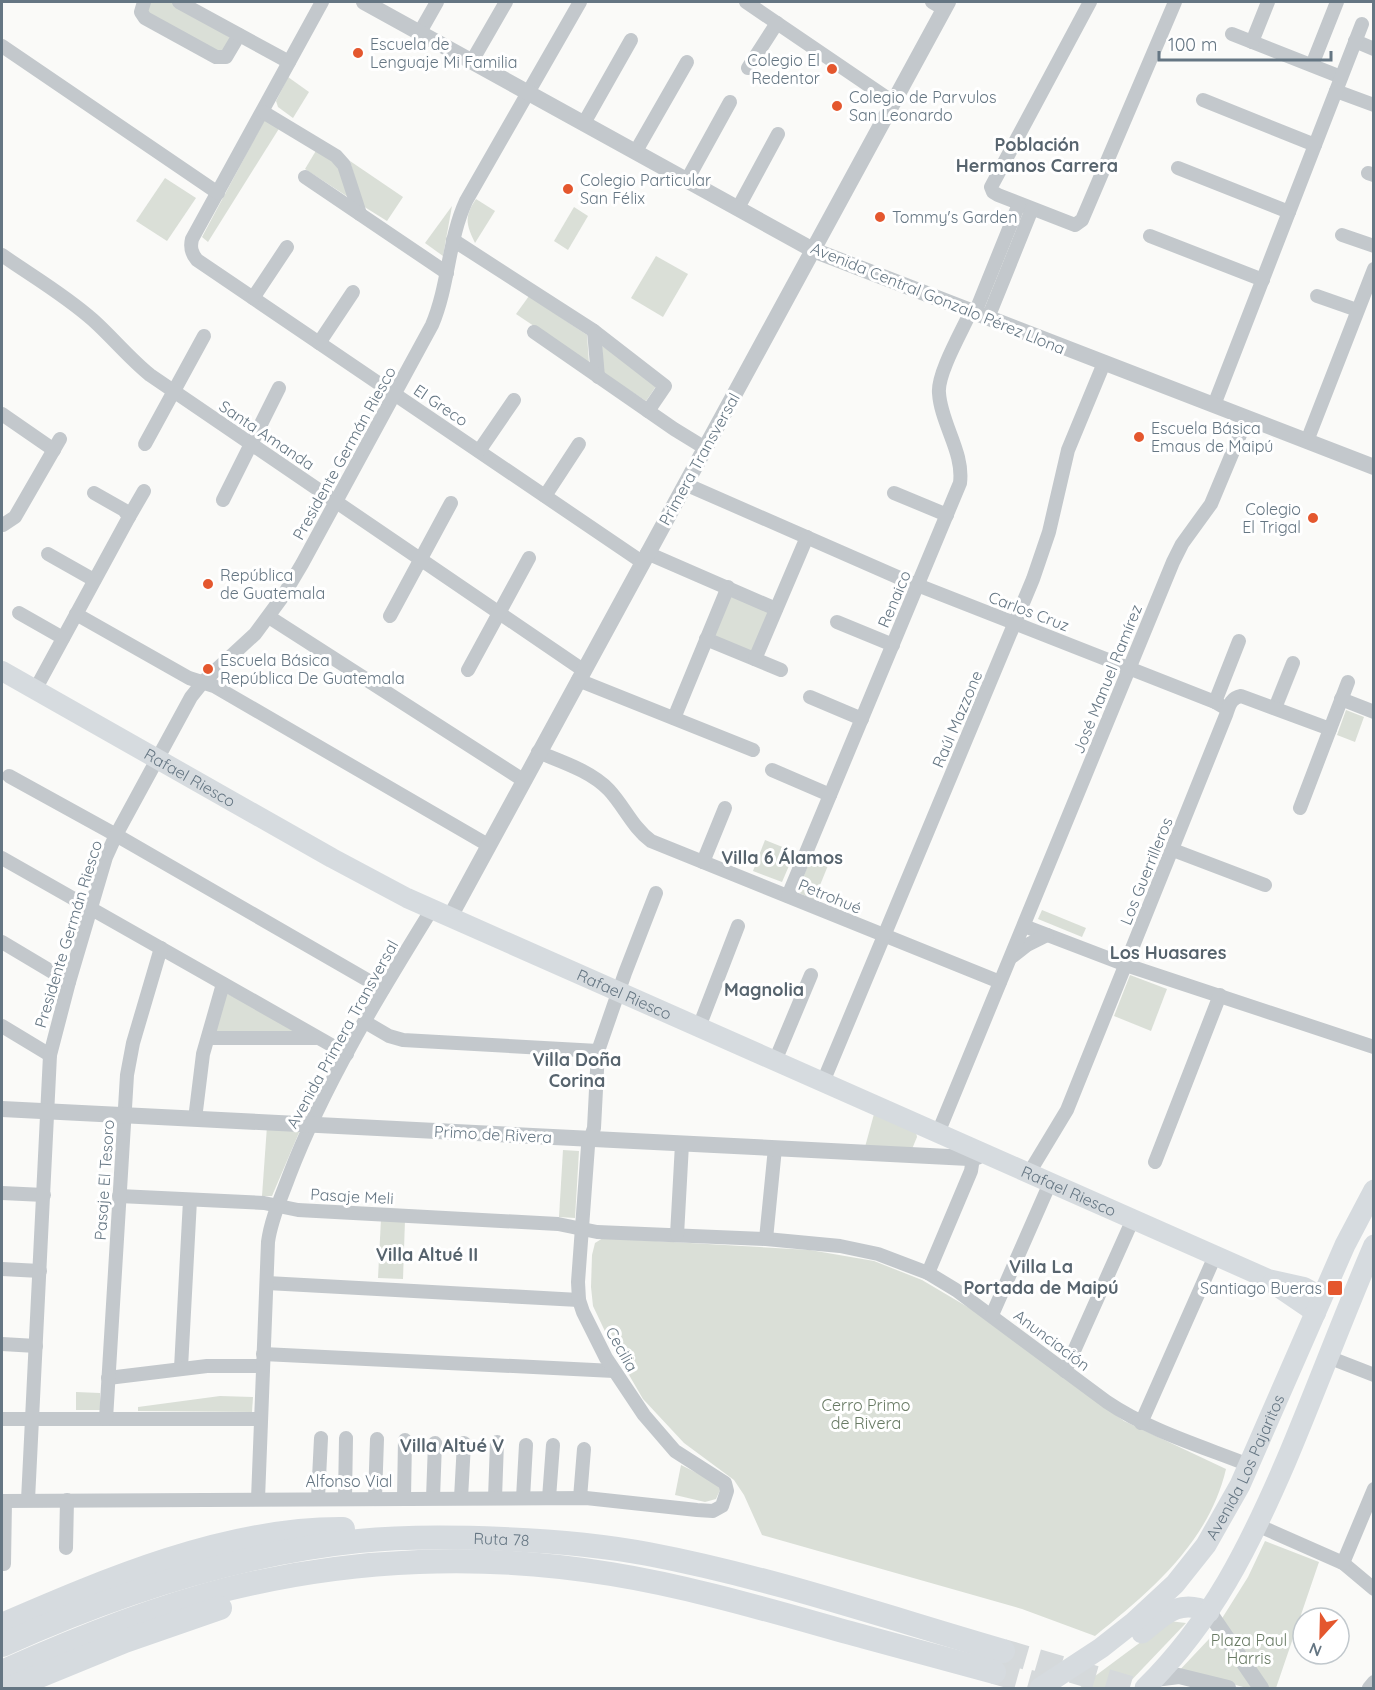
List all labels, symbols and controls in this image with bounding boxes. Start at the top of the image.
scale bar [1159,24,1332,62]
text: 100 m [1168,33,1217,56]
place label: Escuela de Lenguaje Mi Familia [370,34,517,72]
marker: Escuela de Lenguaje Mi Familia [351,46,365,60]
place label: Colegio El Redentor [747,50,820,88]
marker: Colegio El Redentor [825,62,839,76]
place label: Colegio de Parvulos San Leonardo [849,87,997,125]
marker: Colegio de Parvulos San Leonardo [830,99,844,113]
district label: Población Hermanos Carrera [956,133,1118,177]
place label: Colegio Particular San Félix [580,170,711,208]
marker: Colegio Particular San Félix [561,182,575,196]
place label: Tommy's Garden [892,207,1017,227]
marker: Tommy's Garden [873,210,887,224]
street label: Avenida Central Gonzalo Pérez Llona [808,238,1068,358]
street label: Presidente Germán Riesco [288,363,400,543]
street label: El Greco [410,380,472,430]
street label: Primera Transversal [654,389,744,529]
street label: Santa Amanda [216,396,318,474]
place label: Escuela Básica Emaus de Maipú [1151,418,1273,456]
marker: Escuela Básica Emaus de Maipú [1132,430,1146,444]
place label: Colegio El Trigal [1242,499,1301,537]
marker: Colegio El Trigal [1306,511,1320,525]
place label: República de Guatemala [220,565,325,603]
street label: Renaico [873,567,915,631]
marker: República de Guatemala [201,577,215,591]
street label: Carlos Cruz [986,586,1072,636]
street label: José Manuel Ramírez [1068,601,1146,757]
place label: Escuela Básica República De Guatemala [220,650,405,688]
marker: Escuela Básica República De Guatemala [201,662,215,676]
street label: Raúl Mazzone [928,667,986,771]
street label: Rafael Riesco [141,744,239,811]
street label: Los Guerrilleros [1115,814,1177,928]
street label: Presidente Germán Riesco [30,838,106,1030]
district label: Villa 6 Álamos [721,846,843,869]
street label: Petrohué [795,874,865,918]
street label: Avenida Primera Transversal [282,936,402,1132]
district label: Los Huasares [1110,941,1227,964]
street label: Rafael Riesco [574,964,675,1024]
district label: Magnolia [724,978,804,1001]
district label: Villa Doña Corina [533,1048,621,1092]
street label: Pasaje El Tesoro [90,1119,118,1241]
street label: Primo de Rivera [434,1121,552,1147]
street label: Rafael Riesco [1018,1161,1119,1221]
street label: Pasaje Meli [310,1184,394,1208]
district label: Villa Altué II [376,1243,478,1266]
district label: Villa La Portada de Maipú [963,1255,1119,1299]
place label: Santiago Bueras [1200,1278,1322,1298]
marker: Santiago Bueras [1326,1279,1344,1297]
street label: Anunciación [1010,1305,1094,1375]
street label: Cecilia [602,1323,642,1375]
street label: Avenida Los Pajaritos [1201,1391,1288,1543]
park label: Cerro Primo de Rivera [822,1395,910,1433]
district label: Villa Altué V [400,1434,504,1457]
street label: Alfonso Vial [305,1471,393,1491]
street label: Ruta 78 [473,1528,530,1550]
north arrow [1291,1606,1351,1666]
park label: Plaza Paul Harris [1211,1630,1287,1668]
text: N [1306,1638,1325,1661]

